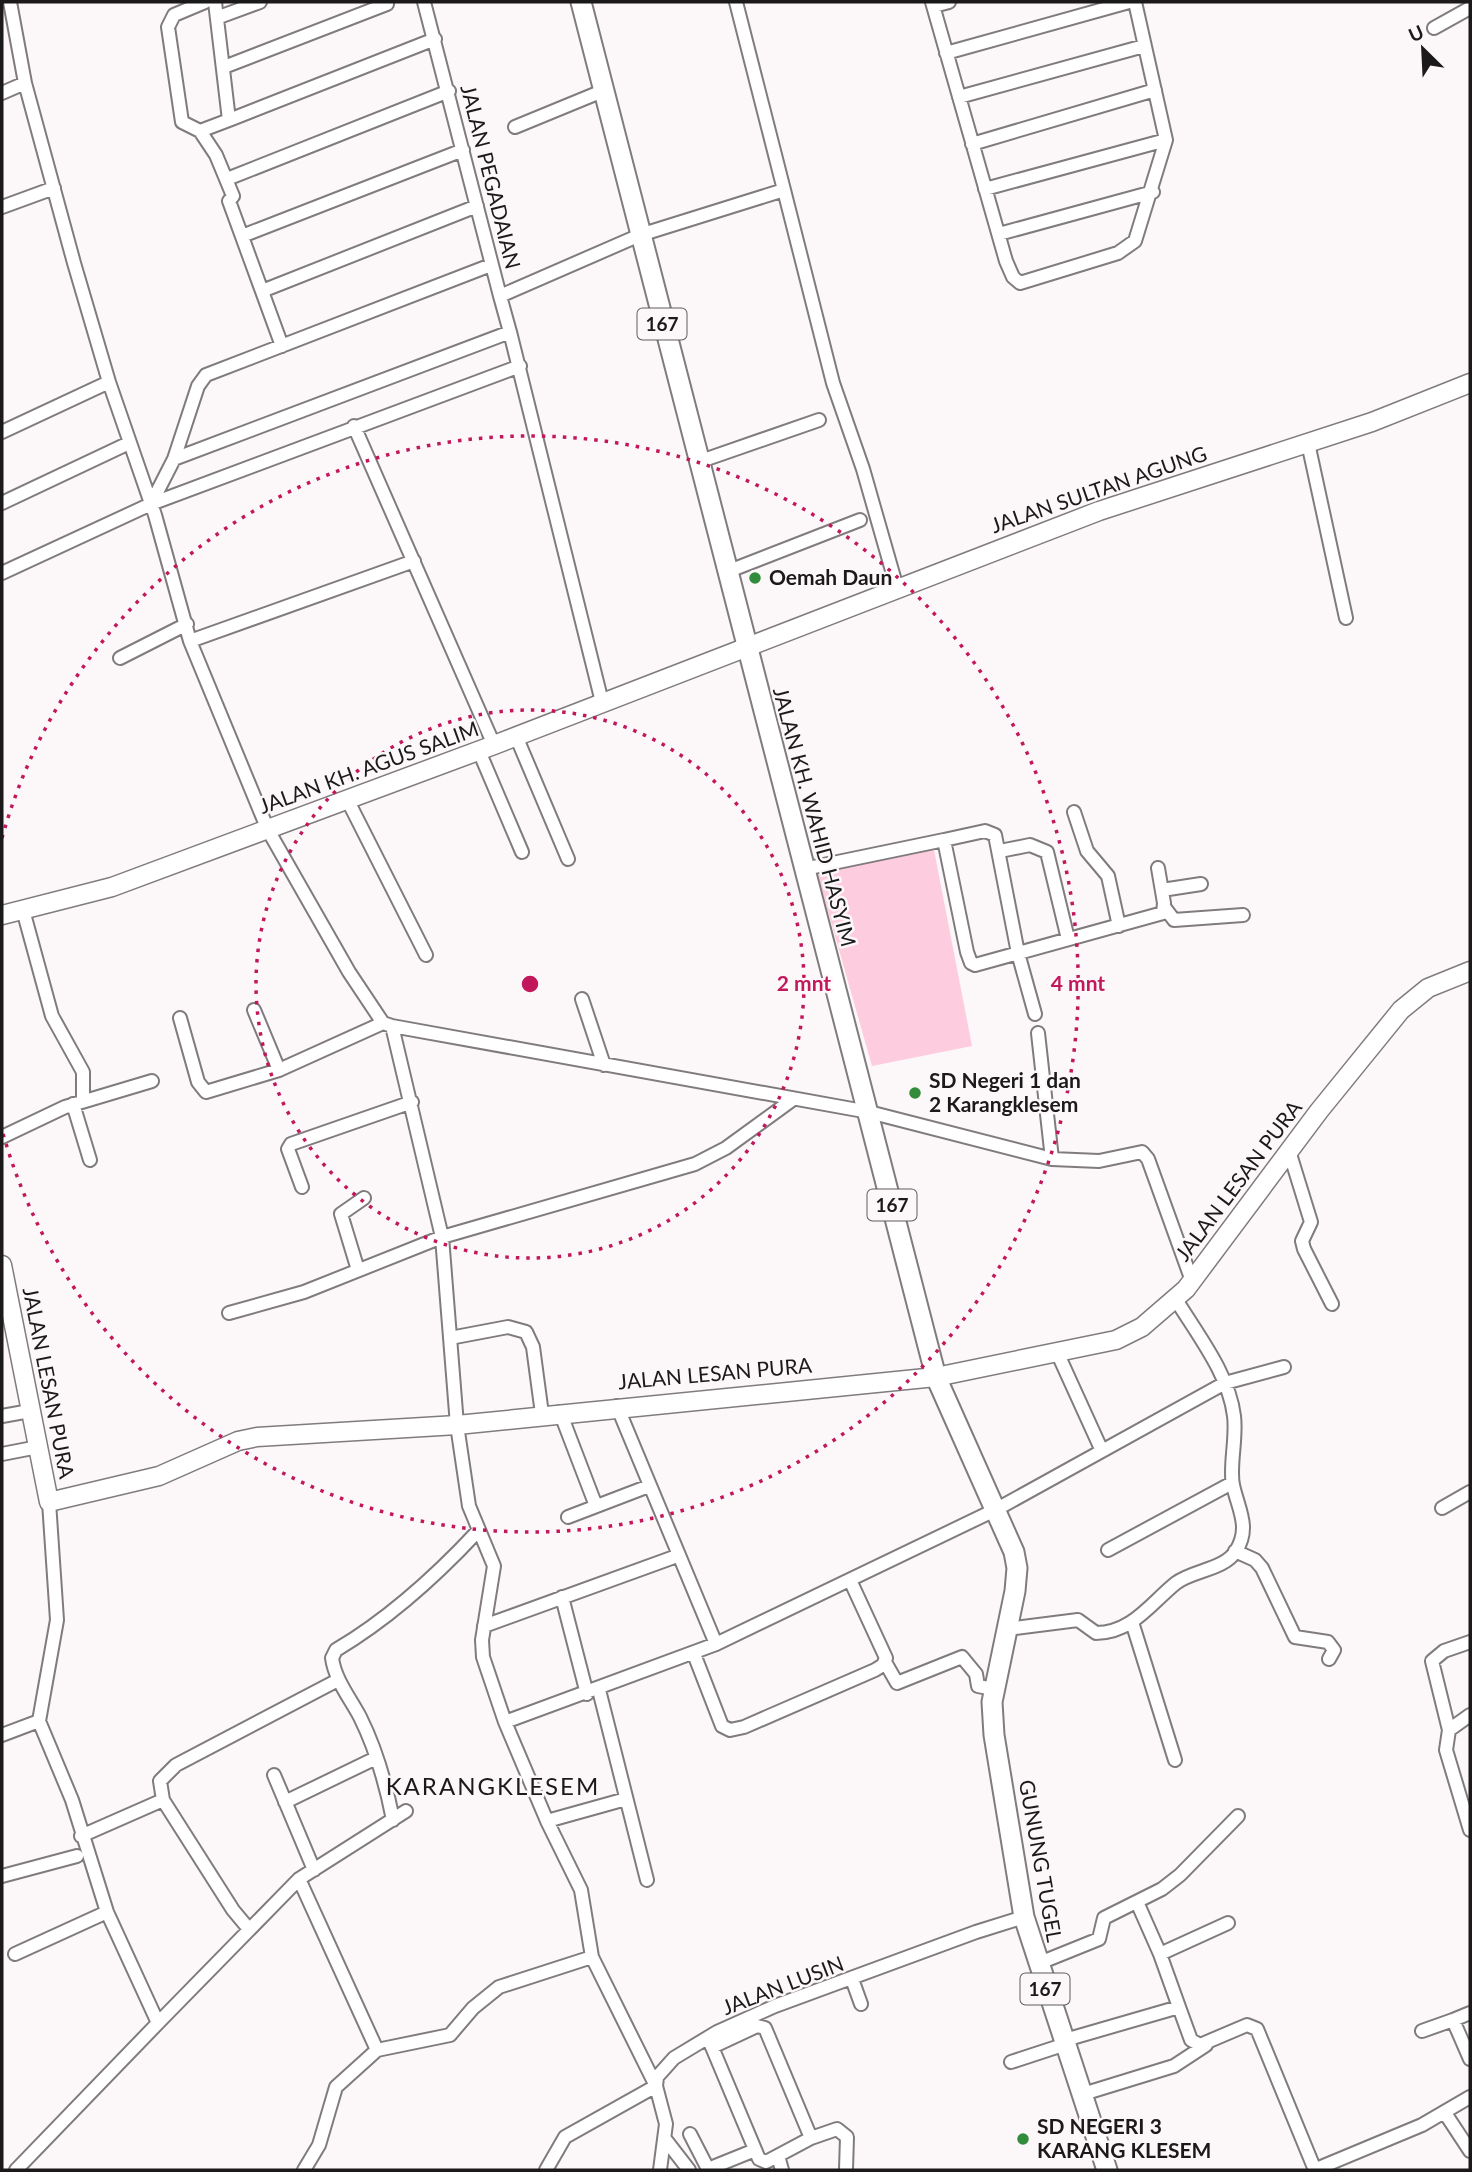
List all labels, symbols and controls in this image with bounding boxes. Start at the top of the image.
north arrow [1388,14,1458,84]
text: U [1405,20,1427,46]
street label: JALAN PEGADAIAN [456,82,526,271]
road number: 167 [638,308,686,340]
street label: JALAN SULTAN AGUNG [987,440,1210,537]
place label: Oemah Daun [769,564,892,589]
marker: Oemah Daun [747,570,763,586]
street label: JALAN KH. WAHID HASYIM [769,684,862,949]
street label: JALAN KH. AGUS SALIM [255,715,482,818]
text: 2 mnt [777,970,831,995]
text: 4 mnt [1051,970,1105,995]
centre of rings [518,972,542,996]
place label: SD Negeri 1 dan 2 Karangklesem [929,1067,1081,1116]
marker: SD Negeri 1 dan 2 Karangklesem [907,1085,923,1101]
street label: JALAN LESAN PURA [1169,1094,1307,1265]
road number: 167 [868,1190,917,1220]
street label: JALAN LESAN PURA [19,1285,80,1481]
street label: JALAN LESAN PURA [617,1352,814,1393]
district label: KARANGKLESEM [386,1771,600,1800]
street label: GUNUNG TUGEL [1015,1778,1068,1944]
street label: JALAN LUSIN [718,1950,847,2019]
road number: 167 [1020,1974,1070,2005]
place label: SD NEGERI 3 KARANG KLESEM [1037,2113,1211,2162]
marker: SD NEGERI 3 KARANG KLESEM [1015,2131,1031,2147]

